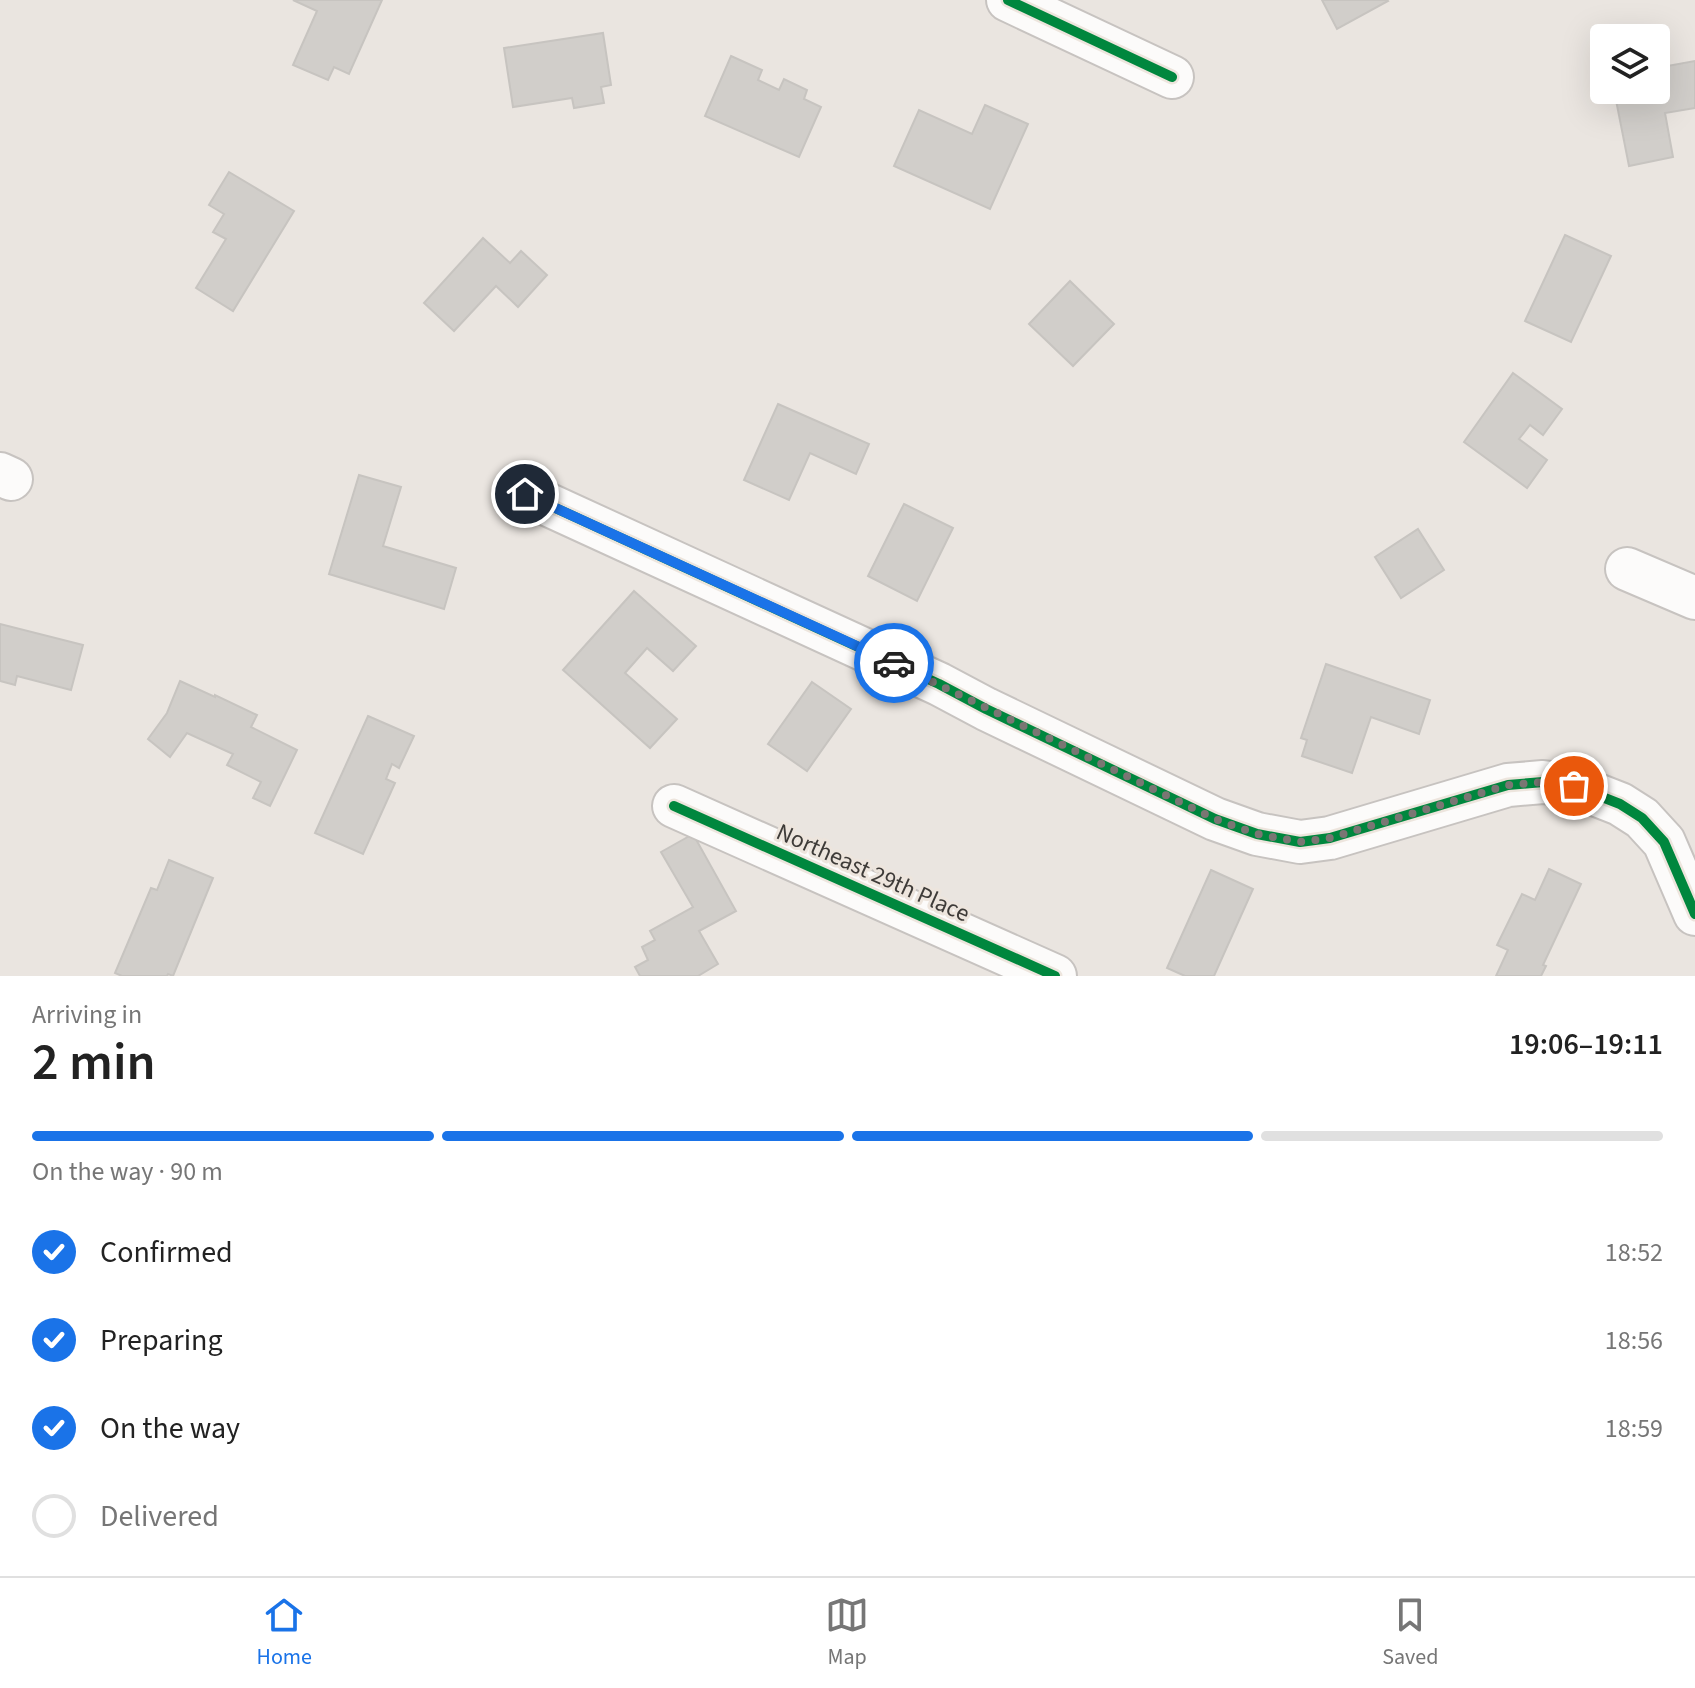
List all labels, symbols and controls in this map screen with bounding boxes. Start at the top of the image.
map controls [1590,24,1670,104]
button: layers [1590,24,1670,104]
pin [491,460,559,528]
icon: home [503,472,547,516]
courier [854,623,934,703]
icon: car [872,641,916,685]
pin [1540,752,1608,820]
icon: bag [1552,764,1596,808]
street label: Northeast 29th Place [771,815,975,931]
text: Arriving in [32,996,142,1033]
text: 19:06–19:11 [1509,1023,1663,1066]
text: 2 min [32,1026,156,1100]
text: On the way · 90 m [32,1153,223,1190]
icon: check [32,1230,76,1274]
text: Confirmed [100,1231,233,1274]
text: 18:52 [1605,1234,1663,1271]
icon: check [32,1318,76,1362]
text: Preparing [100,1319,223,1362]
text: 18:56 [1605,1322,1663,1359]
icon: check [32,1406,76,1450]
text: On the way [100,1407,240,1450]
text: 18:59 [1605,1410,1663,1447]
text: Delivered [100,1495,219,1538]
tab: Home [257,1593,312,1673]
tab: Map [825,1593,869,1673]
tab: Saved [1382,1593,1438,1673]

